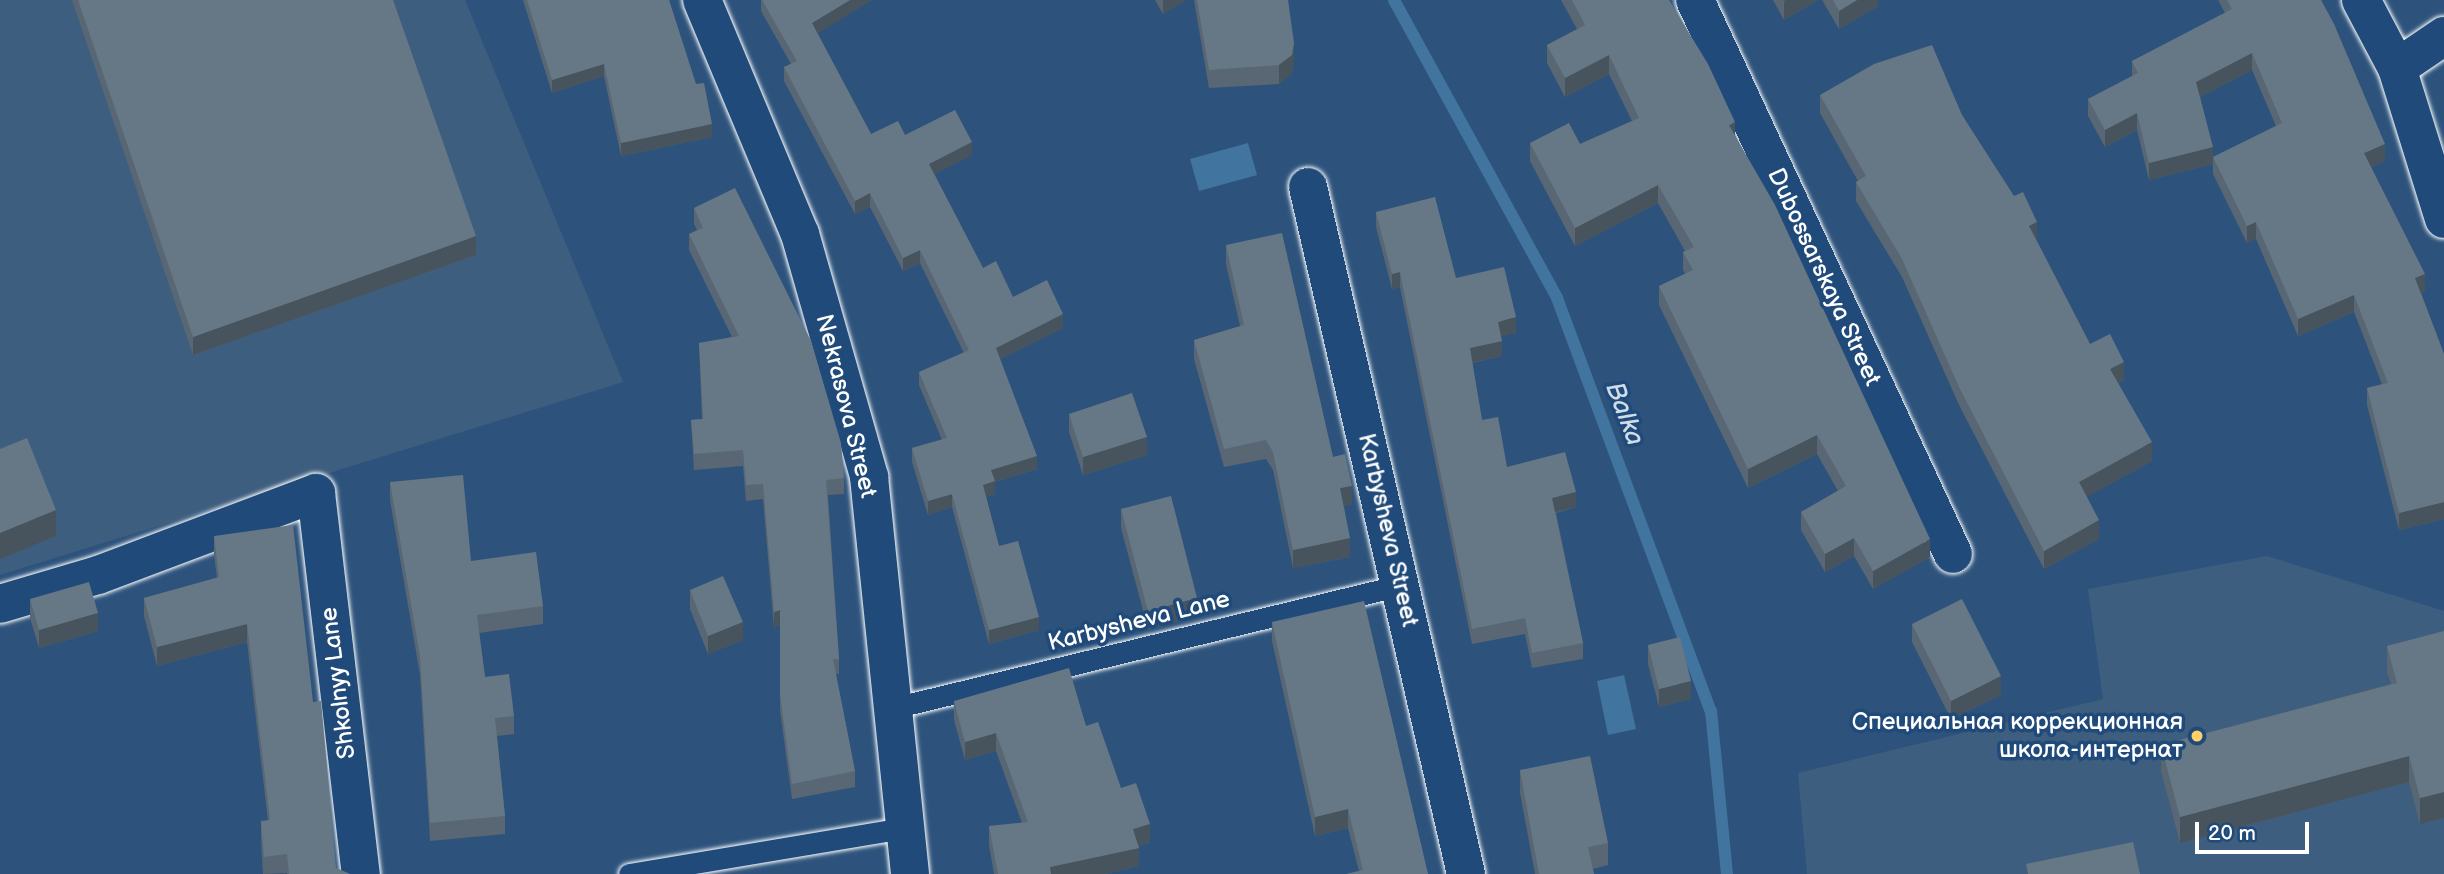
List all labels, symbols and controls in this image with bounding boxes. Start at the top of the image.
street label: Dubossarskaya Street [1761,164,1887,390]
street label: Nekrasova Street [809,311,883,501]
water label: Balka [1598,378,1650,450]
street label: Karbysheva Street [1352,430,1424,630]
street label: Karbysheva Lane [1045,584,1233,658]
street label: Shkolnyy Lane [314,605,362,761]
place label: Специальная коррекционная школа-интернат [1852,708,2183,764]
marker: Специальная коррекционная школа-интернат [2189,728,2205,744]
scale bar [2199,808,2313,852]
text: 20 m [2208,821,2256,846]

